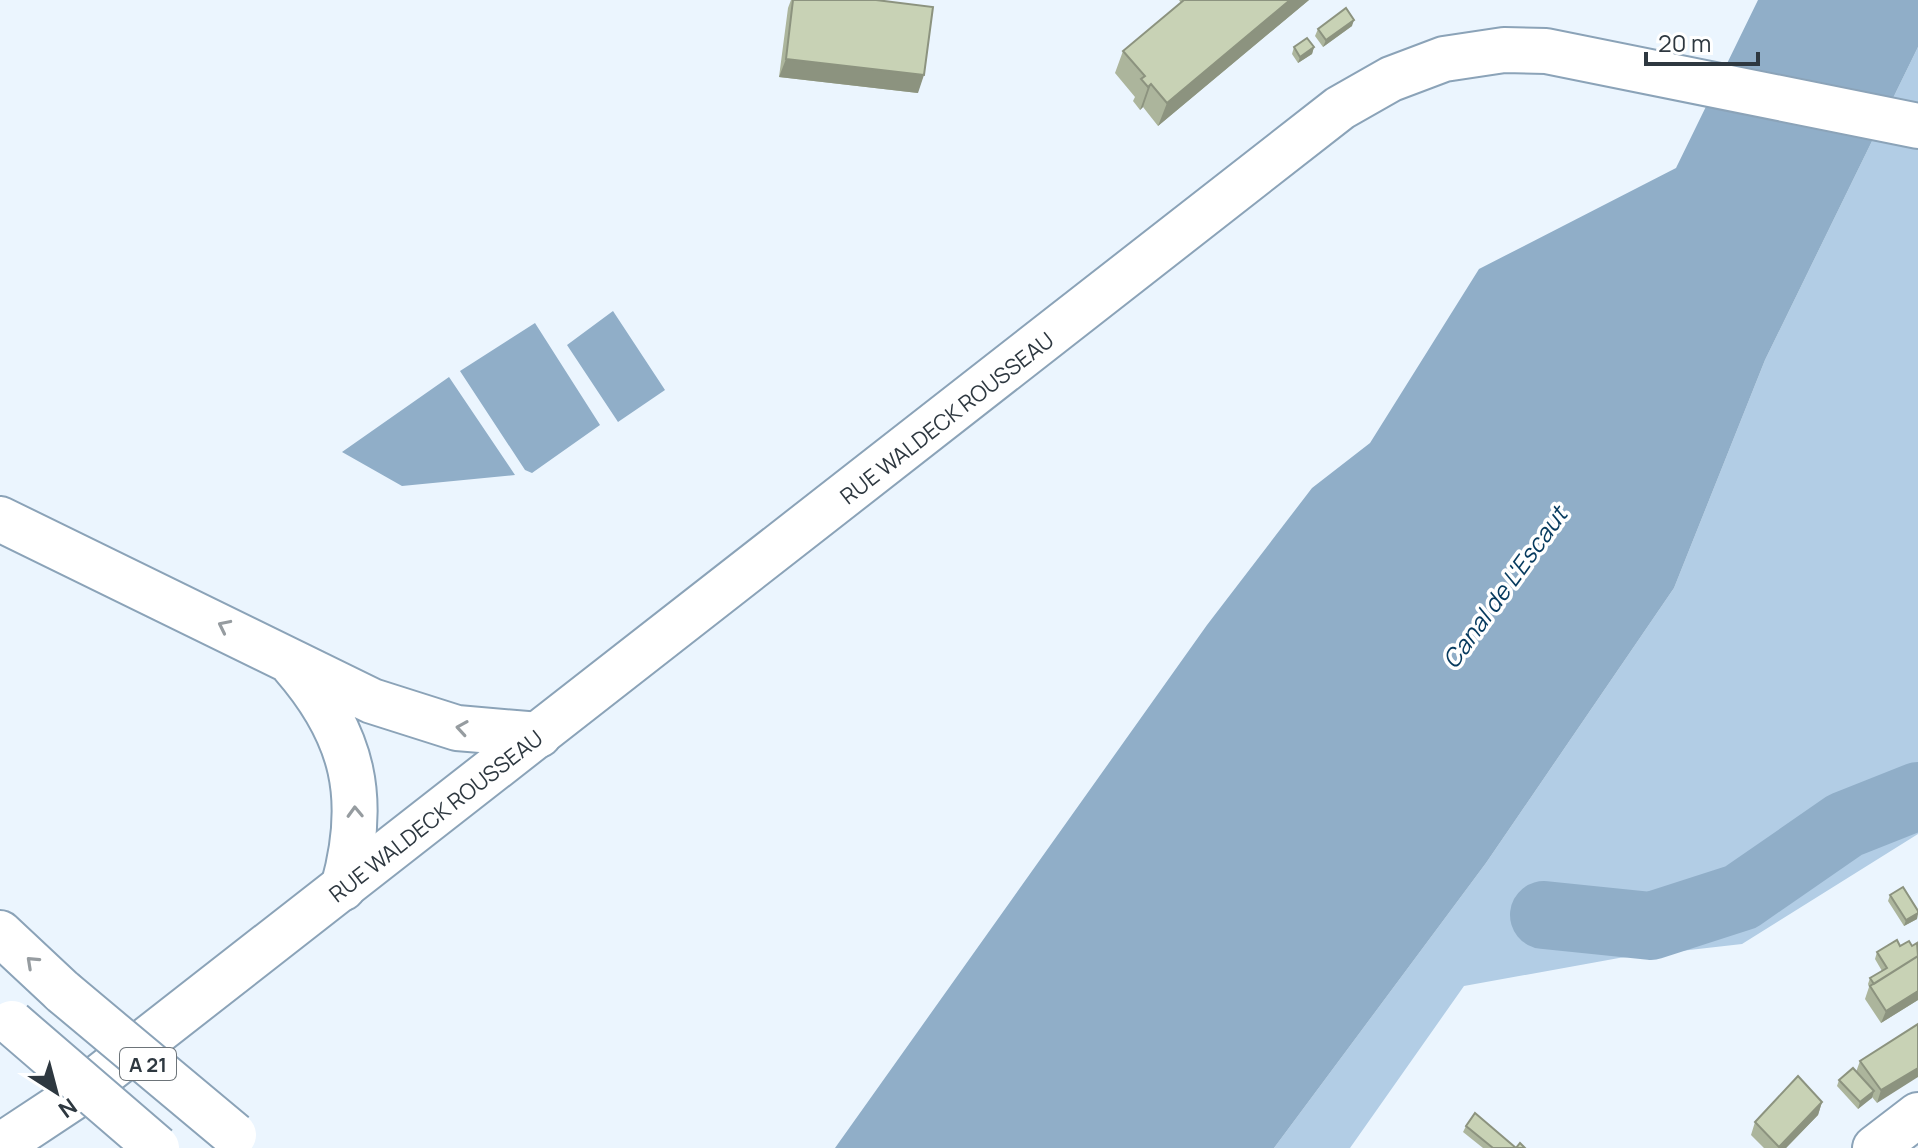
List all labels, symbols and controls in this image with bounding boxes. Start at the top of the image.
scale bar [1646,16,1758,66]
text: 20 m [1658,26,1711,59]
street label: RUE WALDECK ROUSSEAU [834,325,1060,511]
water label: Canal de L'Escaut [1434,497,1575,675]
one-way arrow [217,620,232,636]
one-way arrow [455,720,469,737]
street label: RUE WALDECK ROUSSEAU [323,723,549,909]
one-way arrow [346,805,364,818]
one-way arrow [27,957,41,972]
road number: A 21 [120,1048,176,1080]
north arrow [16,1052,96,1132]
text: N [53,1091,83,1125]

